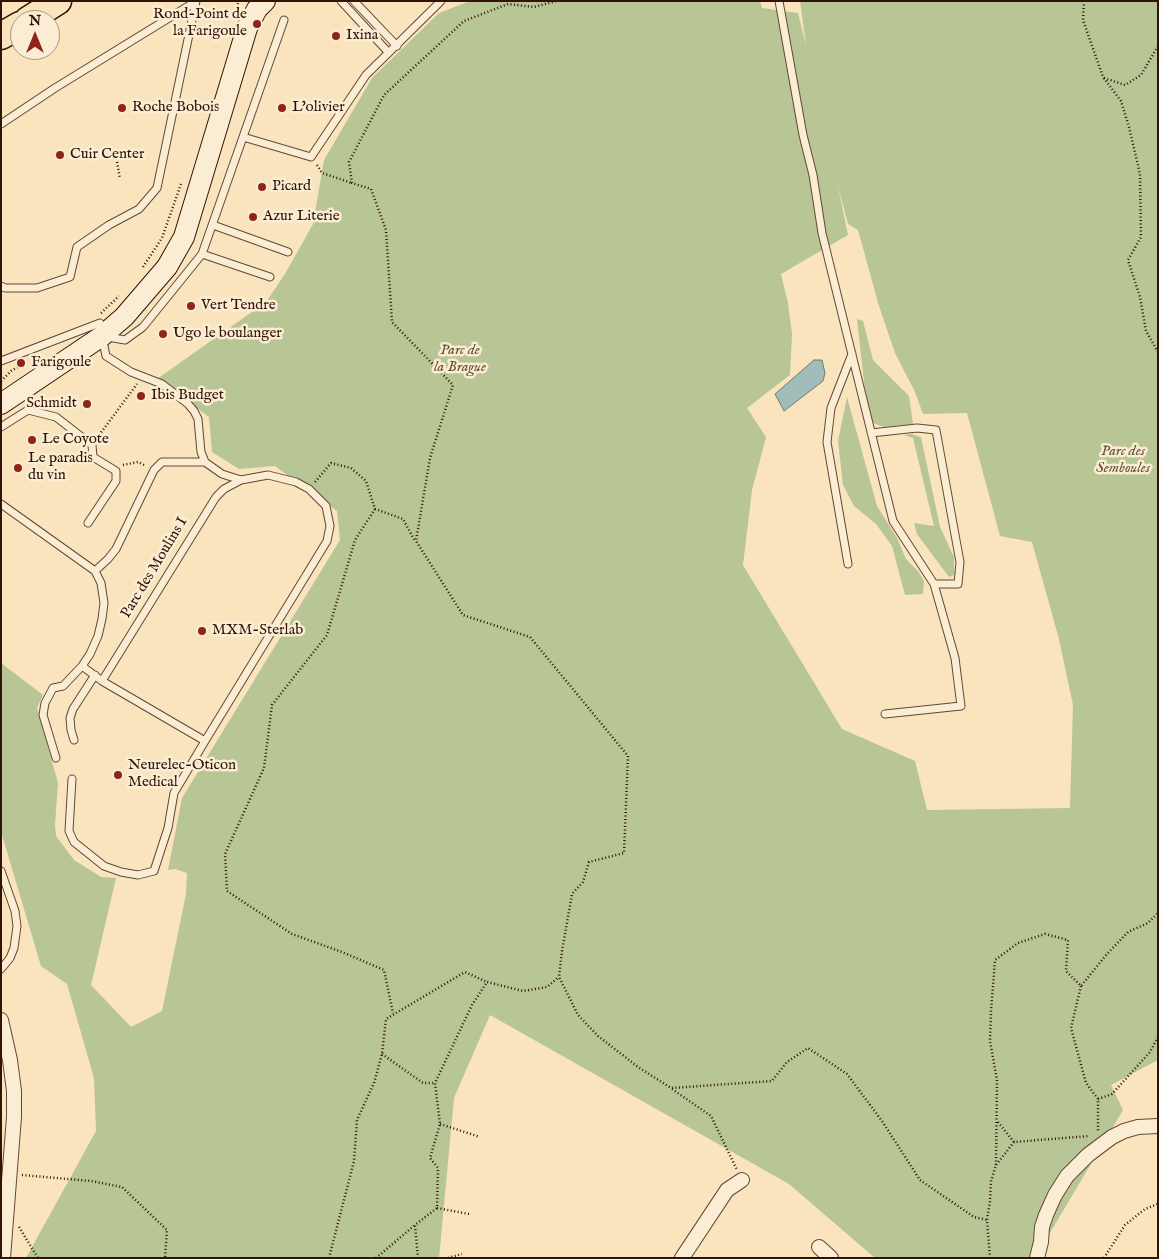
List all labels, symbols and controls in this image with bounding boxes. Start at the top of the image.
place label: Rond-Point de la Farigoule [153,6,247,41]
north arrow [10,10,60,60]
text: N [29,12,41,30]
marker: Rond-Point de la Farigoule [251,18,263,30]
place label: Ixina [346,27,378,45]
marker: Ixina [330,30,342,42]
place label: Roche Bobois [132,99,219,117]
place label: L'olivier [292,99,345,117]
marker: Roche Bobois [116,102,128,114]
marker: L'olivier [276,102,288,114]
place label: Cuir Center [70,146,144,164]
marker: Cuir Center [54,149,66,161]
place label: Picard [272,178,311,196]
marker: Picard [256,181,268,193]
place label: Azur Literie [263,208,340,226]
marker: Azur Literie [247,211,259,223]
place label: Vert Tendre [201,297,276,315]
marker: Vert Tendre [185,300,197,312]
place label: Ugo le boulanger [173,325,282,343]
marker: Ugo le boulanger [157,328,169,340]
park label: Parc de la Brague [434,342,486,377]
place label: Farigoule [31,354,91,372]
marker: Farigoule [15,357,27,369]
place label: Ibis Budget [151,387,224,405]
marker: Ibis Budget [135,390,147,402]
place label: Schmidt [26,395,77,413]
marker: Schmidt [81,398,93,410]
place label: Le Coyote [42,431,109,449]
marker: Le Coyote [26,434,38,446]
park label: Parc des Semboules [1096,443,1150,478]
place label: Le paradis du vin [28,450,93,485]
marker: Le paradis du vin [12,462,24,474]
street label: Parc des Moulins I [118,514,192,622]
place label: MXM-Sterlab [212,622,303,640]
marker: MXM-Sterlab [196,625,208,637]
place label: Neurelec-Oticon Medical [128,757,236,792]
marker: Neurelec-Oticon Medical [112,769,124,781]

